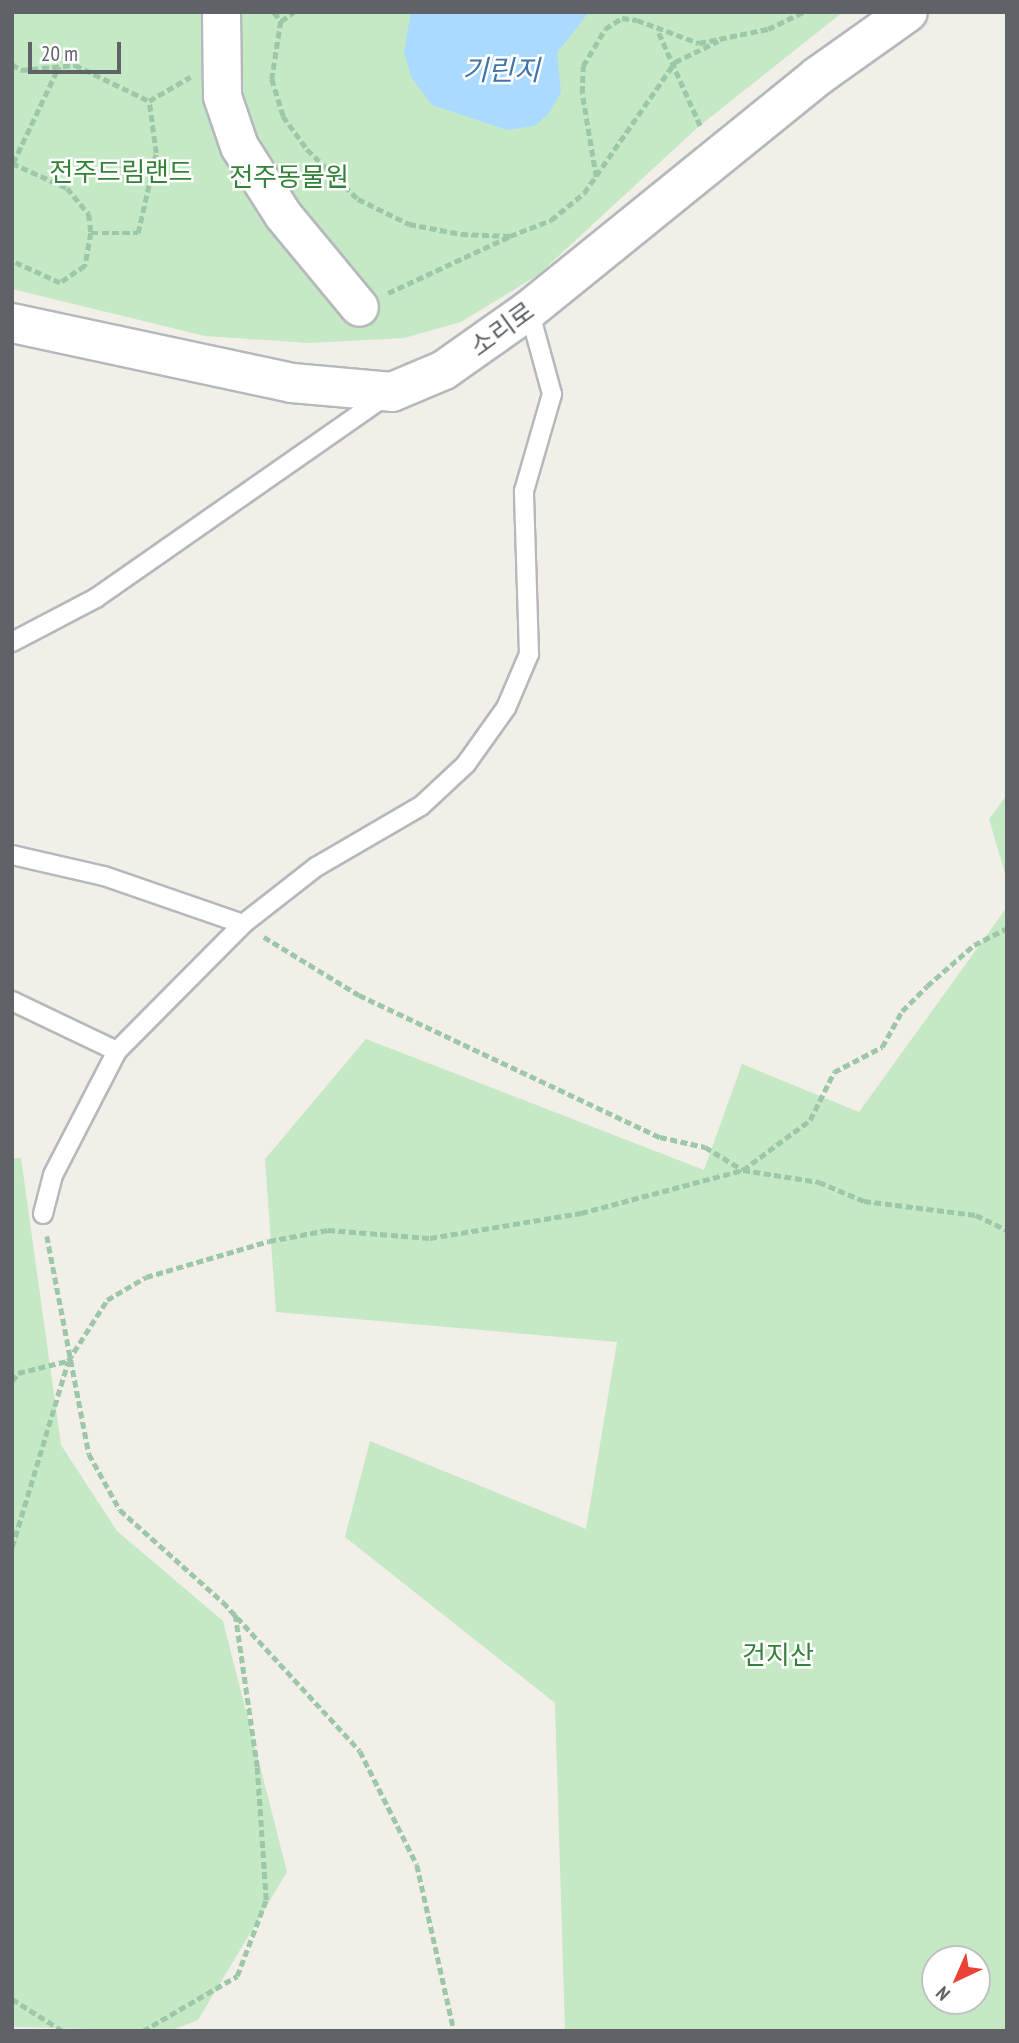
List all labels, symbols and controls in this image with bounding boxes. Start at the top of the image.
scale bar [32,28,124,72]
text: 20 m [41,40,78,67]
water label: 기린지 [462,53,540,87]
park label: 전주드림랜드 [49,156,193,188]
park label: 전주동물원 [229,161,349,193]
street label: 소리로 [464,295,540,363]
park label: 건지산 [742,1639,814,1671]
north arrow [921,1945,991,2015]
text: N [931,1981,955,2006]

